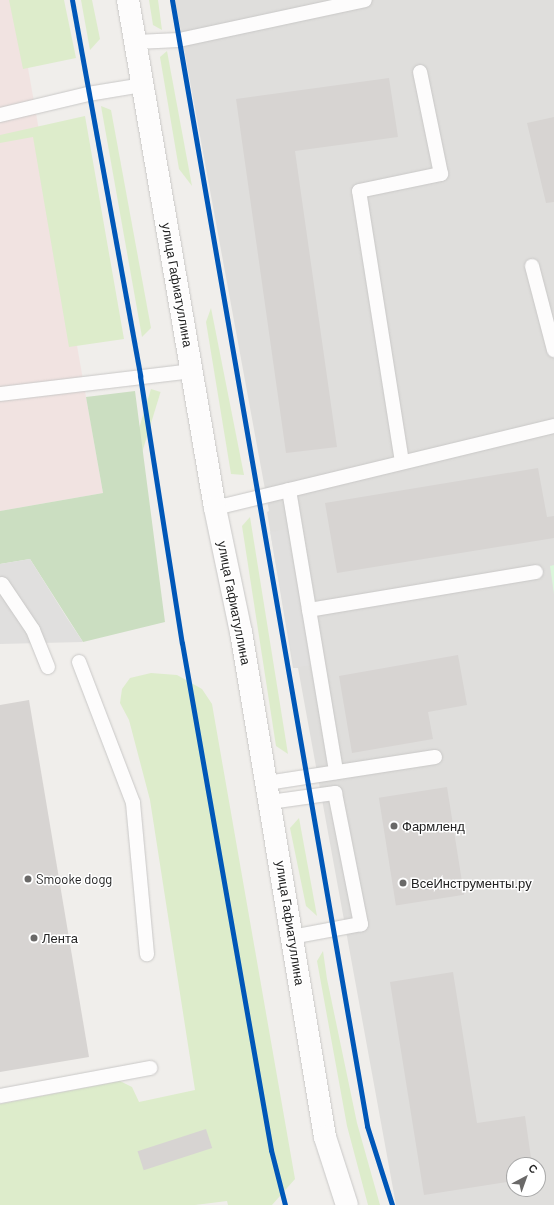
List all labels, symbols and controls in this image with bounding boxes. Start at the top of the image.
street label: улица Гафиатуллина [158,222,196,348]
street label: улица Гафиатуллина [214,540,254,666]
place label: Фармленд [402,818,465,834]
marker: Фармленд [389,821,399,831]
street label: улица Гафиатуллина [272,860,308,986]
place label: Smooke dogg [36,871,112,887]
marker: Smooke dogg [23,874,33,884]
place label: ВсеИнструменты.ру [411,875,532,891]
marker: ВсеИнструменты.ру [398,878,408,888]
place label: Лента [42,930,78,946]
marker: Лента [29,933,39,943]
north arrow [506,1157,546,1197]
text: С [526,1161,541,1176]

